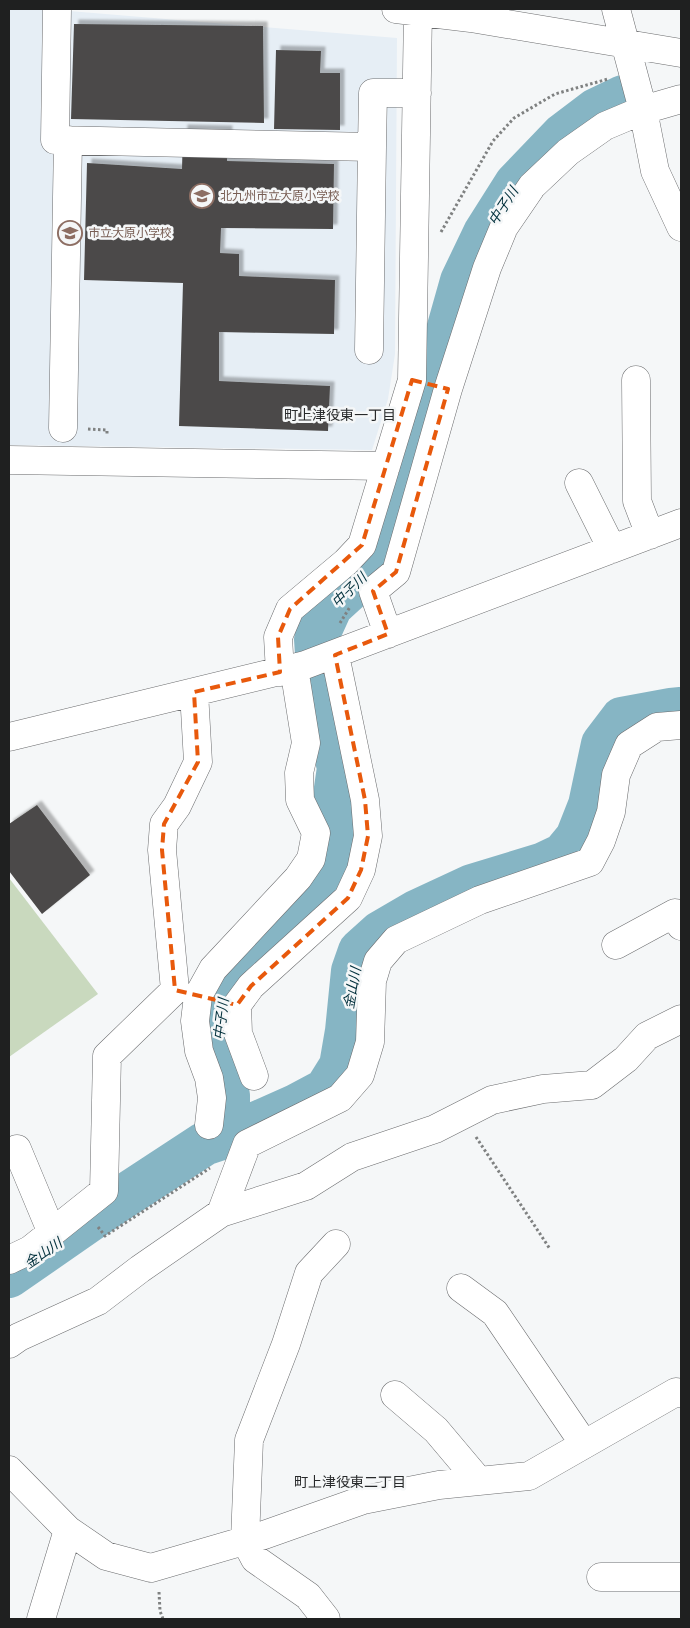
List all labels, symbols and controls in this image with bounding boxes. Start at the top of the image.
water label: 中子川 [483,181,524,229]
school or university icon: 北九州市立大原小学校 [189,183,215,209]
place label: 北九州市立大原小学校 [220,188,340,204]
school or university icon: 市立大原小学校 [57,220,83,246]
place label: 市立大原小学校 [88,225,172,241]
district label: 町上津役東一丁目 [284,405,396,425]
water label: 中子川 [327,567,372,612]
water label: 金山川 [339,964,366,1010]
water label: 中子川 [209,995,234,1041]
water label: 金山川 [20,1232,68,1273]
district label: 町上津役東二丁目 [294,1472,406,1492]

